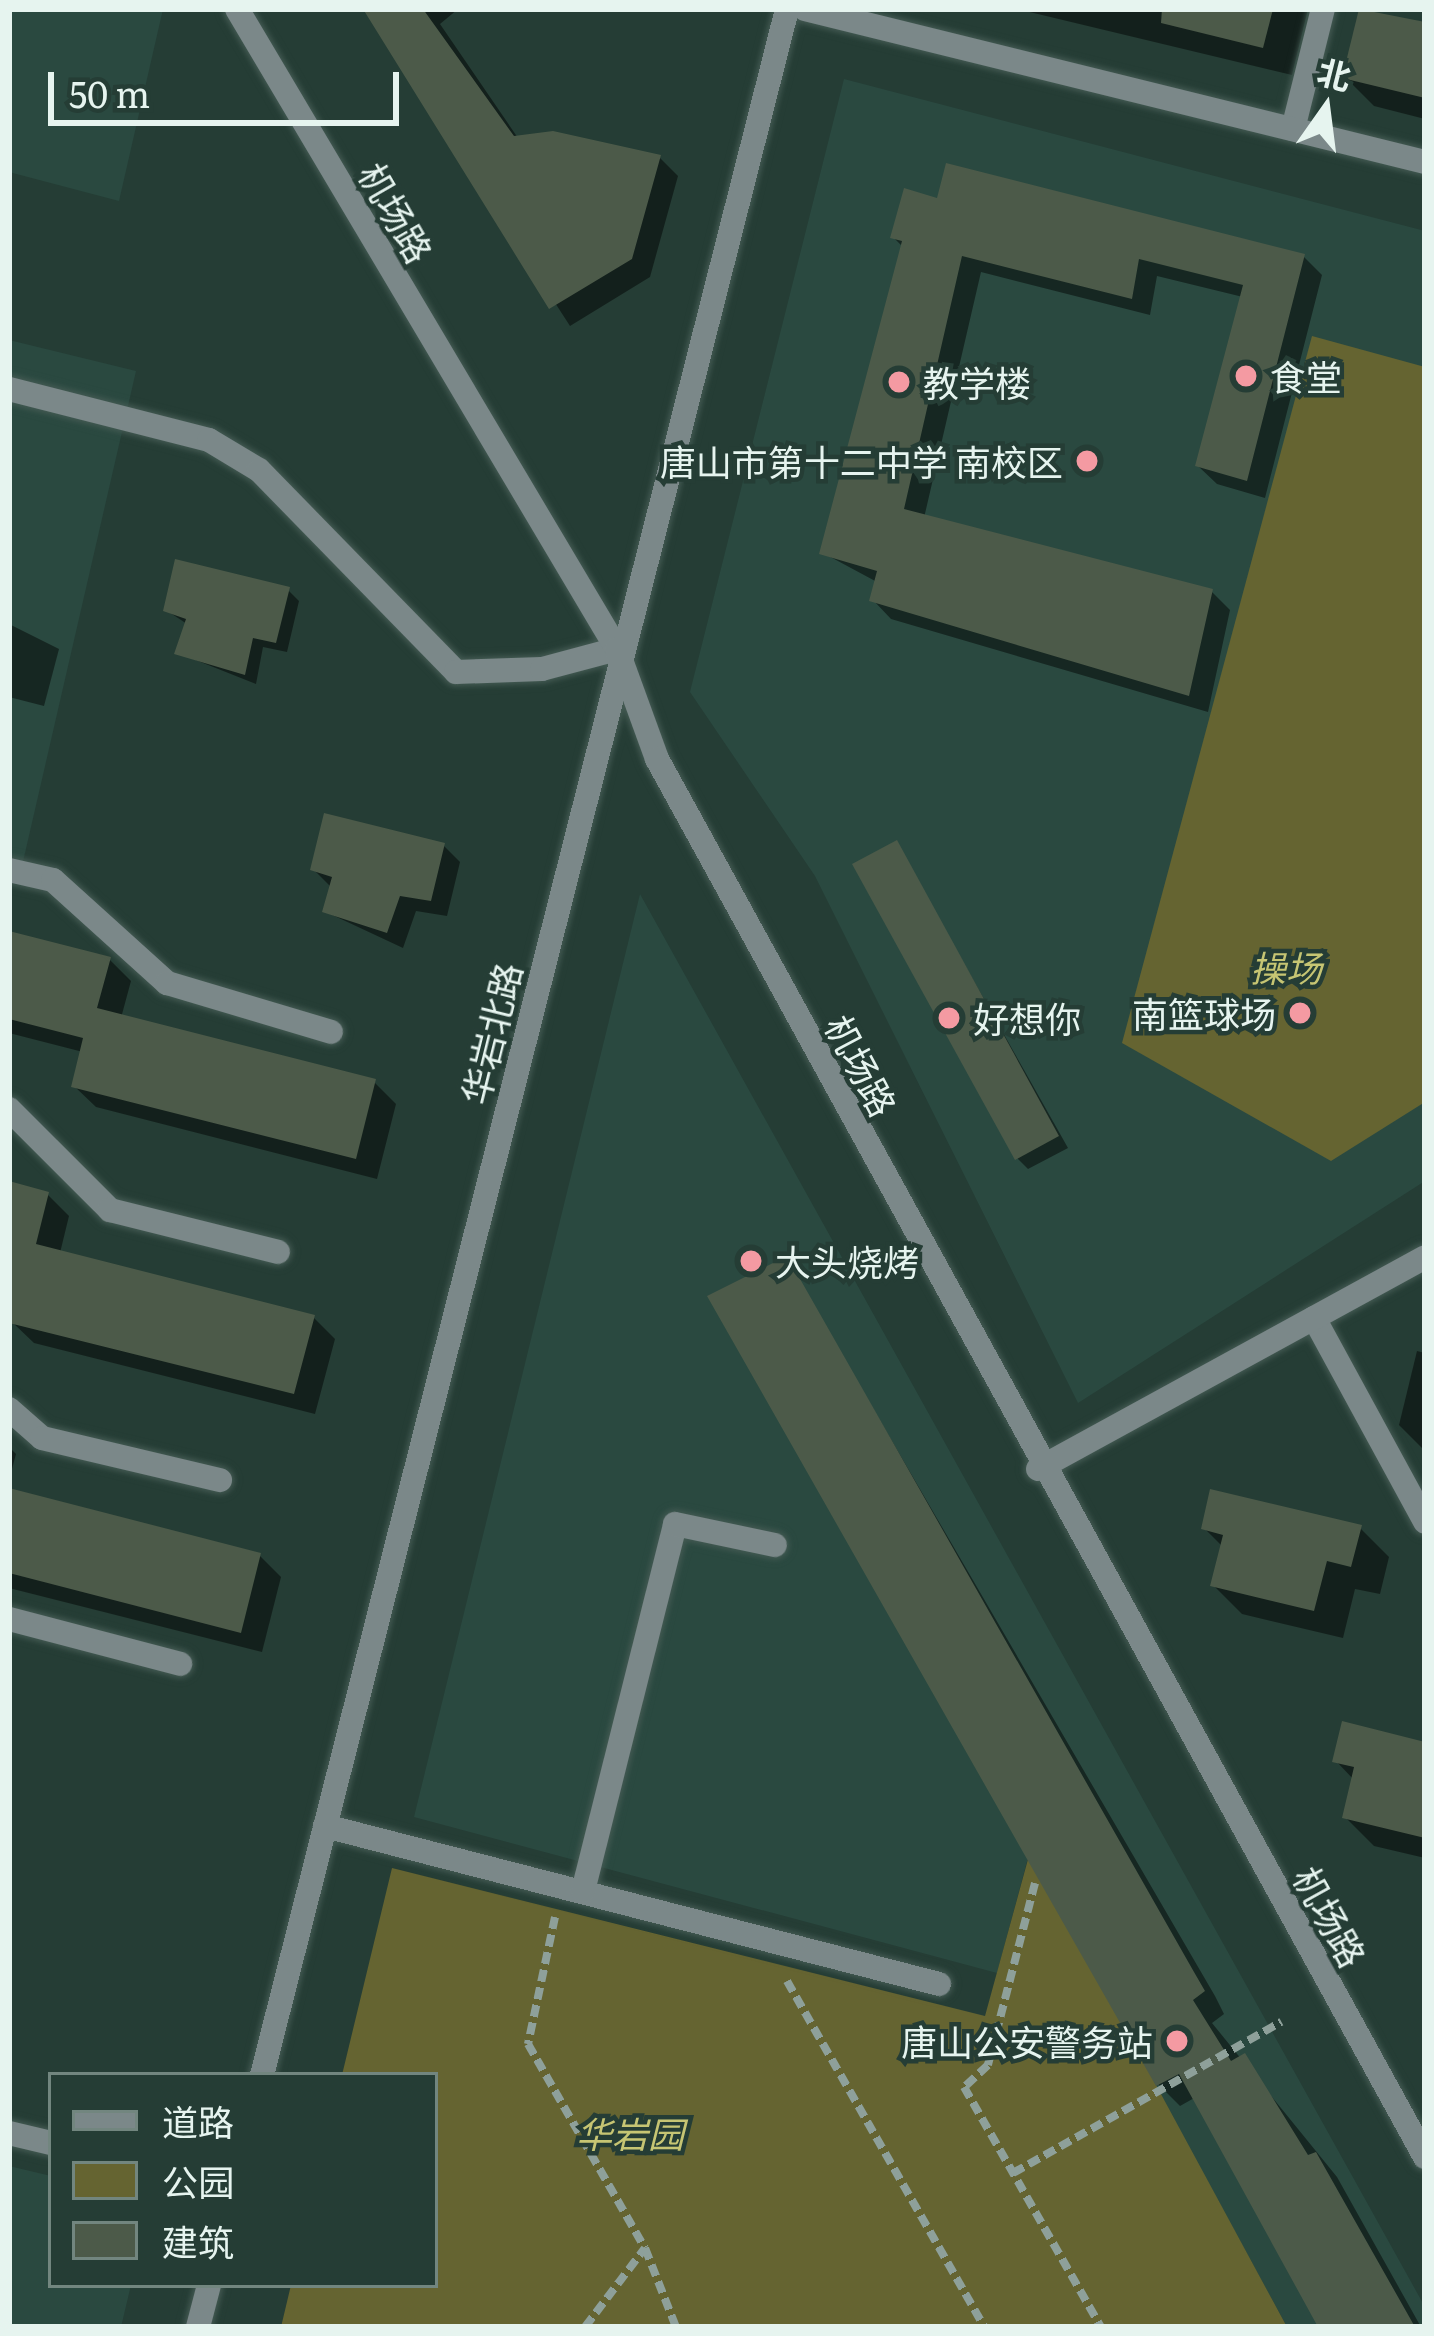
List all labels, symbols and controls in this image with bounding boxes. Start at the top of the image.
text: 北 [1313,45,1357,100]
scale bar [54,48,405,122]
north arrow [1266,48,1386,168]
text: 50 m [69,66,150,119]
street label: 机场路 [351,154,443,270]
place label: 食堂 [1270,354,1342,398]
place label: 教学楼 [923,360,1031,404]
marker: 食堂 [1233,363,1259,389]
marker: 教学楼 [886,369,912,395]
place label: 唐山市第十二中学 南校区 [660,439,1063,483]
marker: 唐山市第十二中学 南校区 [1074,448,1100,474]
park label: 操场 [1250,945,1322,989]
street label: 华岩北路 [452,958,528,1108]
place label: 南篮球场 [1132,991,1276,1035]
place label: 好想你 [973,996,1081,1040]
marker: 南篮球场 [1287,1000,1313,1026]
marker: 好想你 [936,1005,962,1031]
street label: 机场路 [818,1007,906,1123]
place label: 大头烧烤 [775,1239,919,1283]
marker: 大头烧烤 [738,1248,764,1274]
street label: 机场路 [1286,1858,1376,1974]
place label: 唐山公安警务站 [901,2019,1153,2063]
marker: 唐山公安警务站 [1164,2028,1190,2054]
legend [48,2072,438,2288]
text: 道路 [162,2094,234,2147]
park label: 华岩园 [576,2111,684,2155]
text: 公园 [162,2154,234,2207]
text: 建筑 [162,2214,234,2267]

